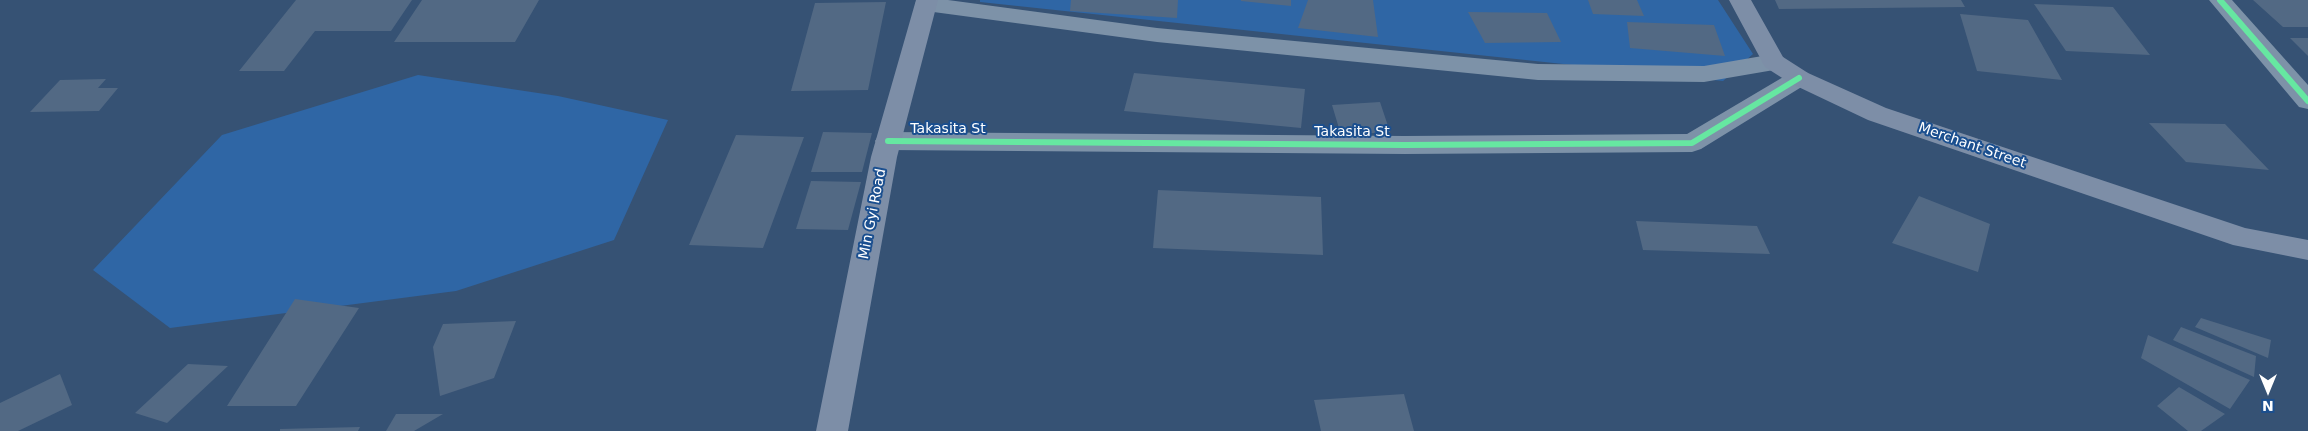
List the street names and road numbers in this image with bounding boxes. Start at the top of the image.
street label: Merchant Street [1916,120,2028,172]
street label: Takasita St [910,121,986,137]
street label: Takasita St [1314,124,1390,140]
street label: Min Gyi Road [856,167,890,261]

